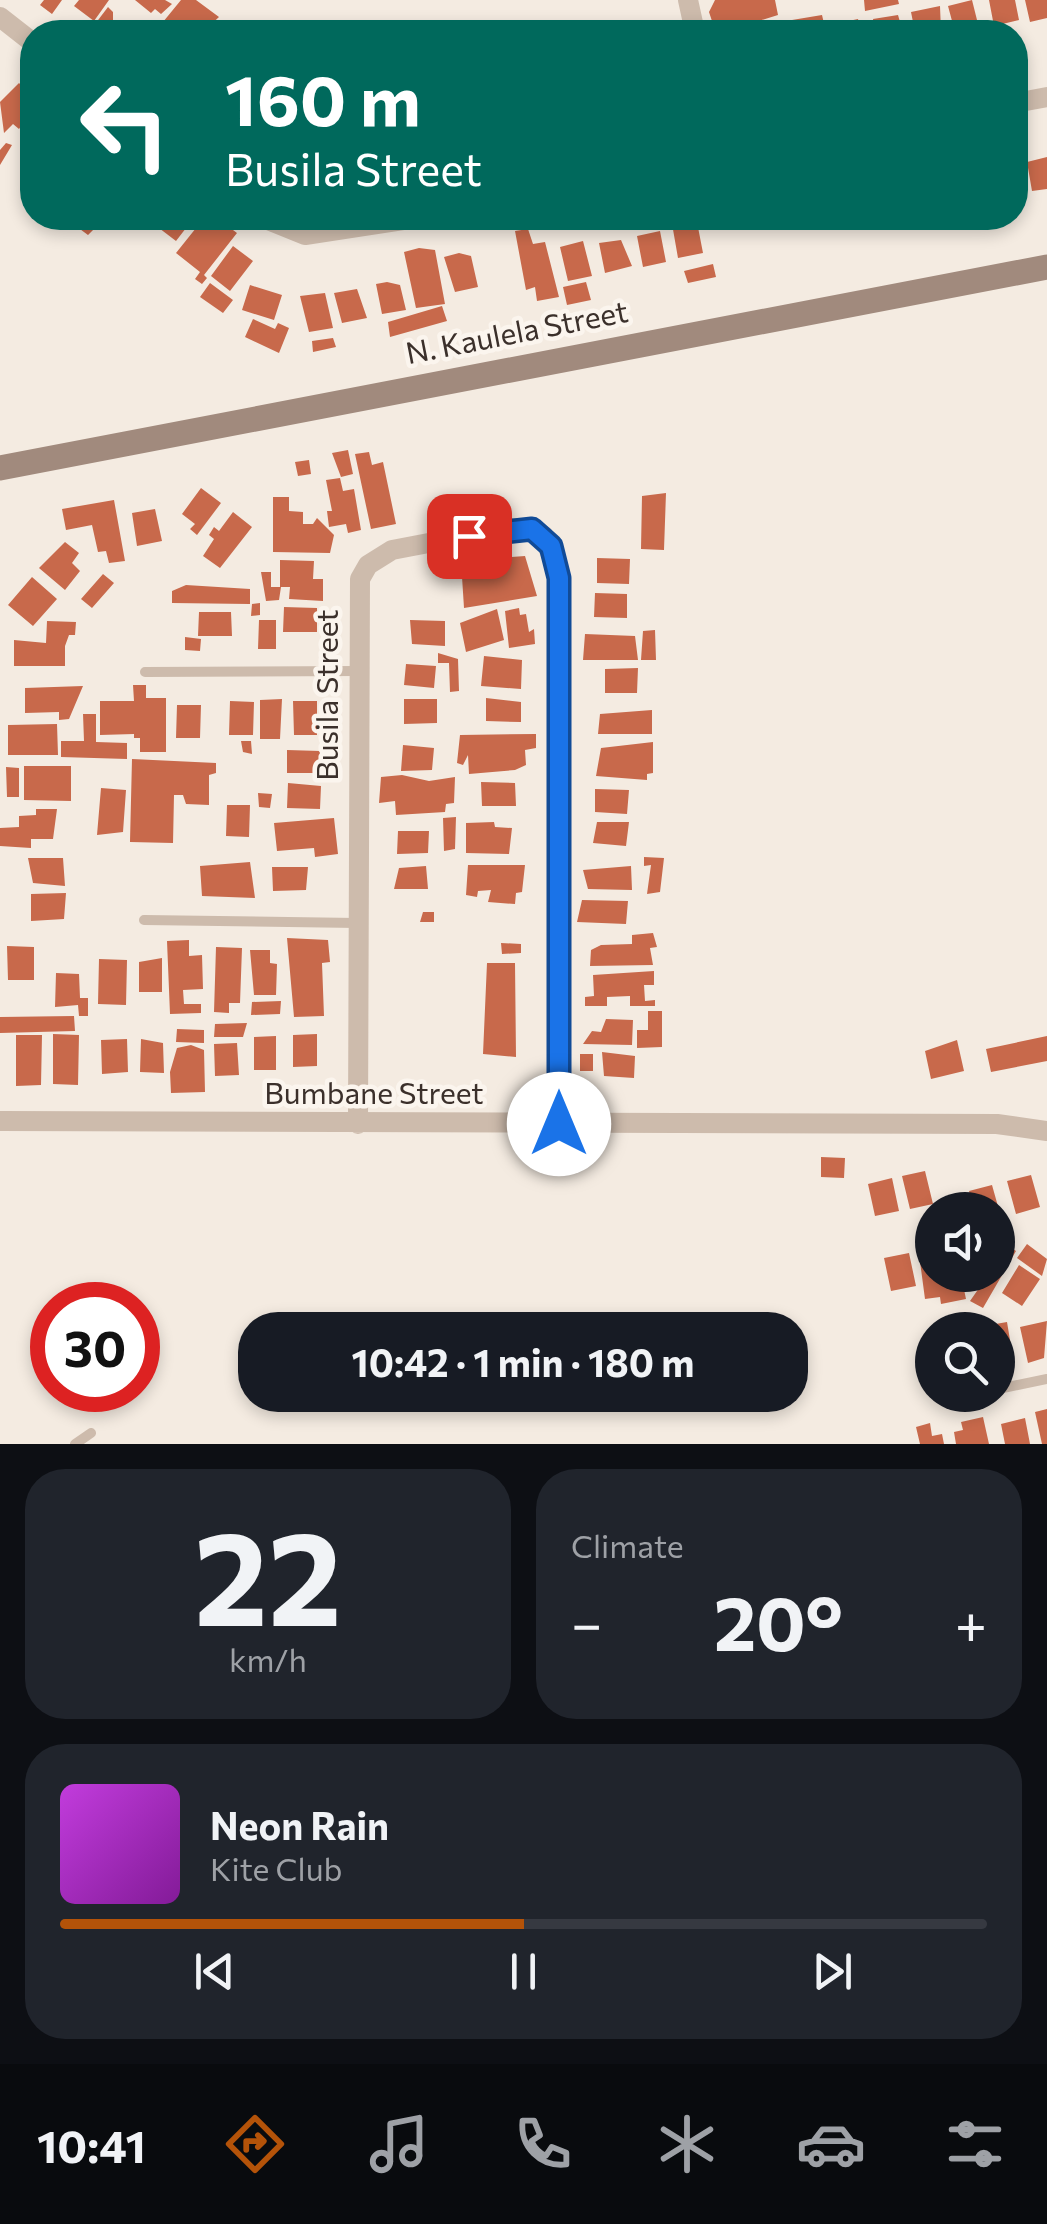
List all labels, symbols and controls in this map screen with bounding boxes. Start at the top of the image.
text: 160 m [225,55,421,140]
icon: left [60,60,190,190]
text: Busila Street [225,140,482,195]
street label: N. Kaulela Street [402,291,631,370]
pin [427,494,512,579]
icon: arrive [442,509,497,564]
street label: Busila Street [307,609,344,781]
position arrow [507,1072,611,1176]
street label: Bumbane Street [264,1073,484,1110]
map controls [915,1192,1015,1412]
button: sound [915,1192,1015,1292]
speed limit sign: 30 [30,1282,160,1412]
button: search [915,1312,1015,1412]
text: 10:42 · 1 min · 180 m [352,1338,694,1385]
text: 22 [194,1494,342,1653]
text: Climate [571,1525,684,1565]
text: 20° [714,1575,843,1666]
text: − [571,1588,602,1655]
text: + [955,1588,987,1655]
text: km/h [229,1639,307,1679]
text: Neon Rain [210,1801,389,1848]
text: Kite Club [210,1848,342,1888]
icon: previous [187,1944,242,1999]
icon: pause [496,1944,551,1999]
icon: next [805,1944,860,1999]
icon: directions [220,2109,290,2179]
icon: music [364,2109,434,2179]
icon: phone [508,2109,578,2179]
icon: climate [652,2109,722,2179]
icon: car [796,2109,866,2179]
icon: filters [940,2109,1010,2179]
text: 10:41 [37,2117,146,2172]

